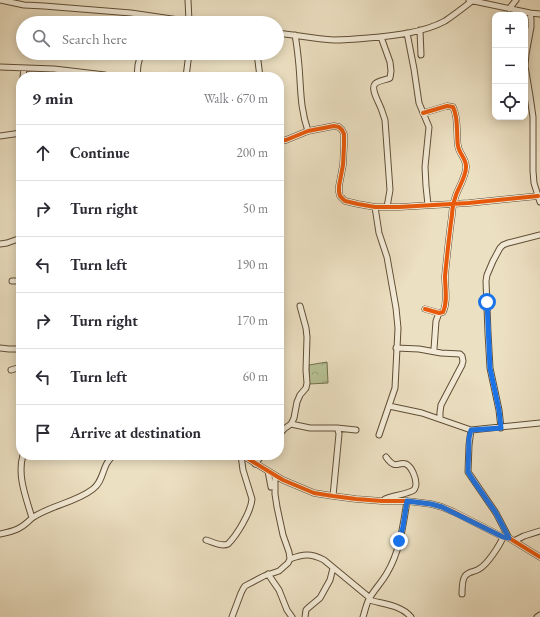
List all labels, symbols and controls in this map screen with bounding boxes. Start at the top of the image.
map controls [492,12,528,120]
button: + [492,12,528,48]
search box [16,16,284,60]
icon: search [30,27,52,49]
text: Search here [62,29,127,48]
button: − [492,48,528,84]
button: locate [492,84,528,120]
text: 9 min [32,87,73,109]
text: Walk · 670 m [204,90,268,107]
icon: ahead [32,142,54,164]
text: Continue [70,143,130,162]
text: 200 m [237,144,268,161]
icon: right [32,198,54,220]
text: Turn right [70,199,138,218]
text: 50 m [243,200,268,217]
icon: left [32,254,54,276]
text: Turn left [70,255,127,274]
text: 190 m [237,256,268,273]
route start [478,293,496,311]
icon: right [32,310,54,332]
text: Turn right [70,311,138,330]
text: 170 m [237,312,268,329]
icon: left [32,366,54,388]
text: Turn left [70,367,127,386]
text: 60 m [243,368,268,385]
icon: arrive [32,422,54,444]
text: Arrive at destination [70,423,201,442]
route end [390,532,408,550]

